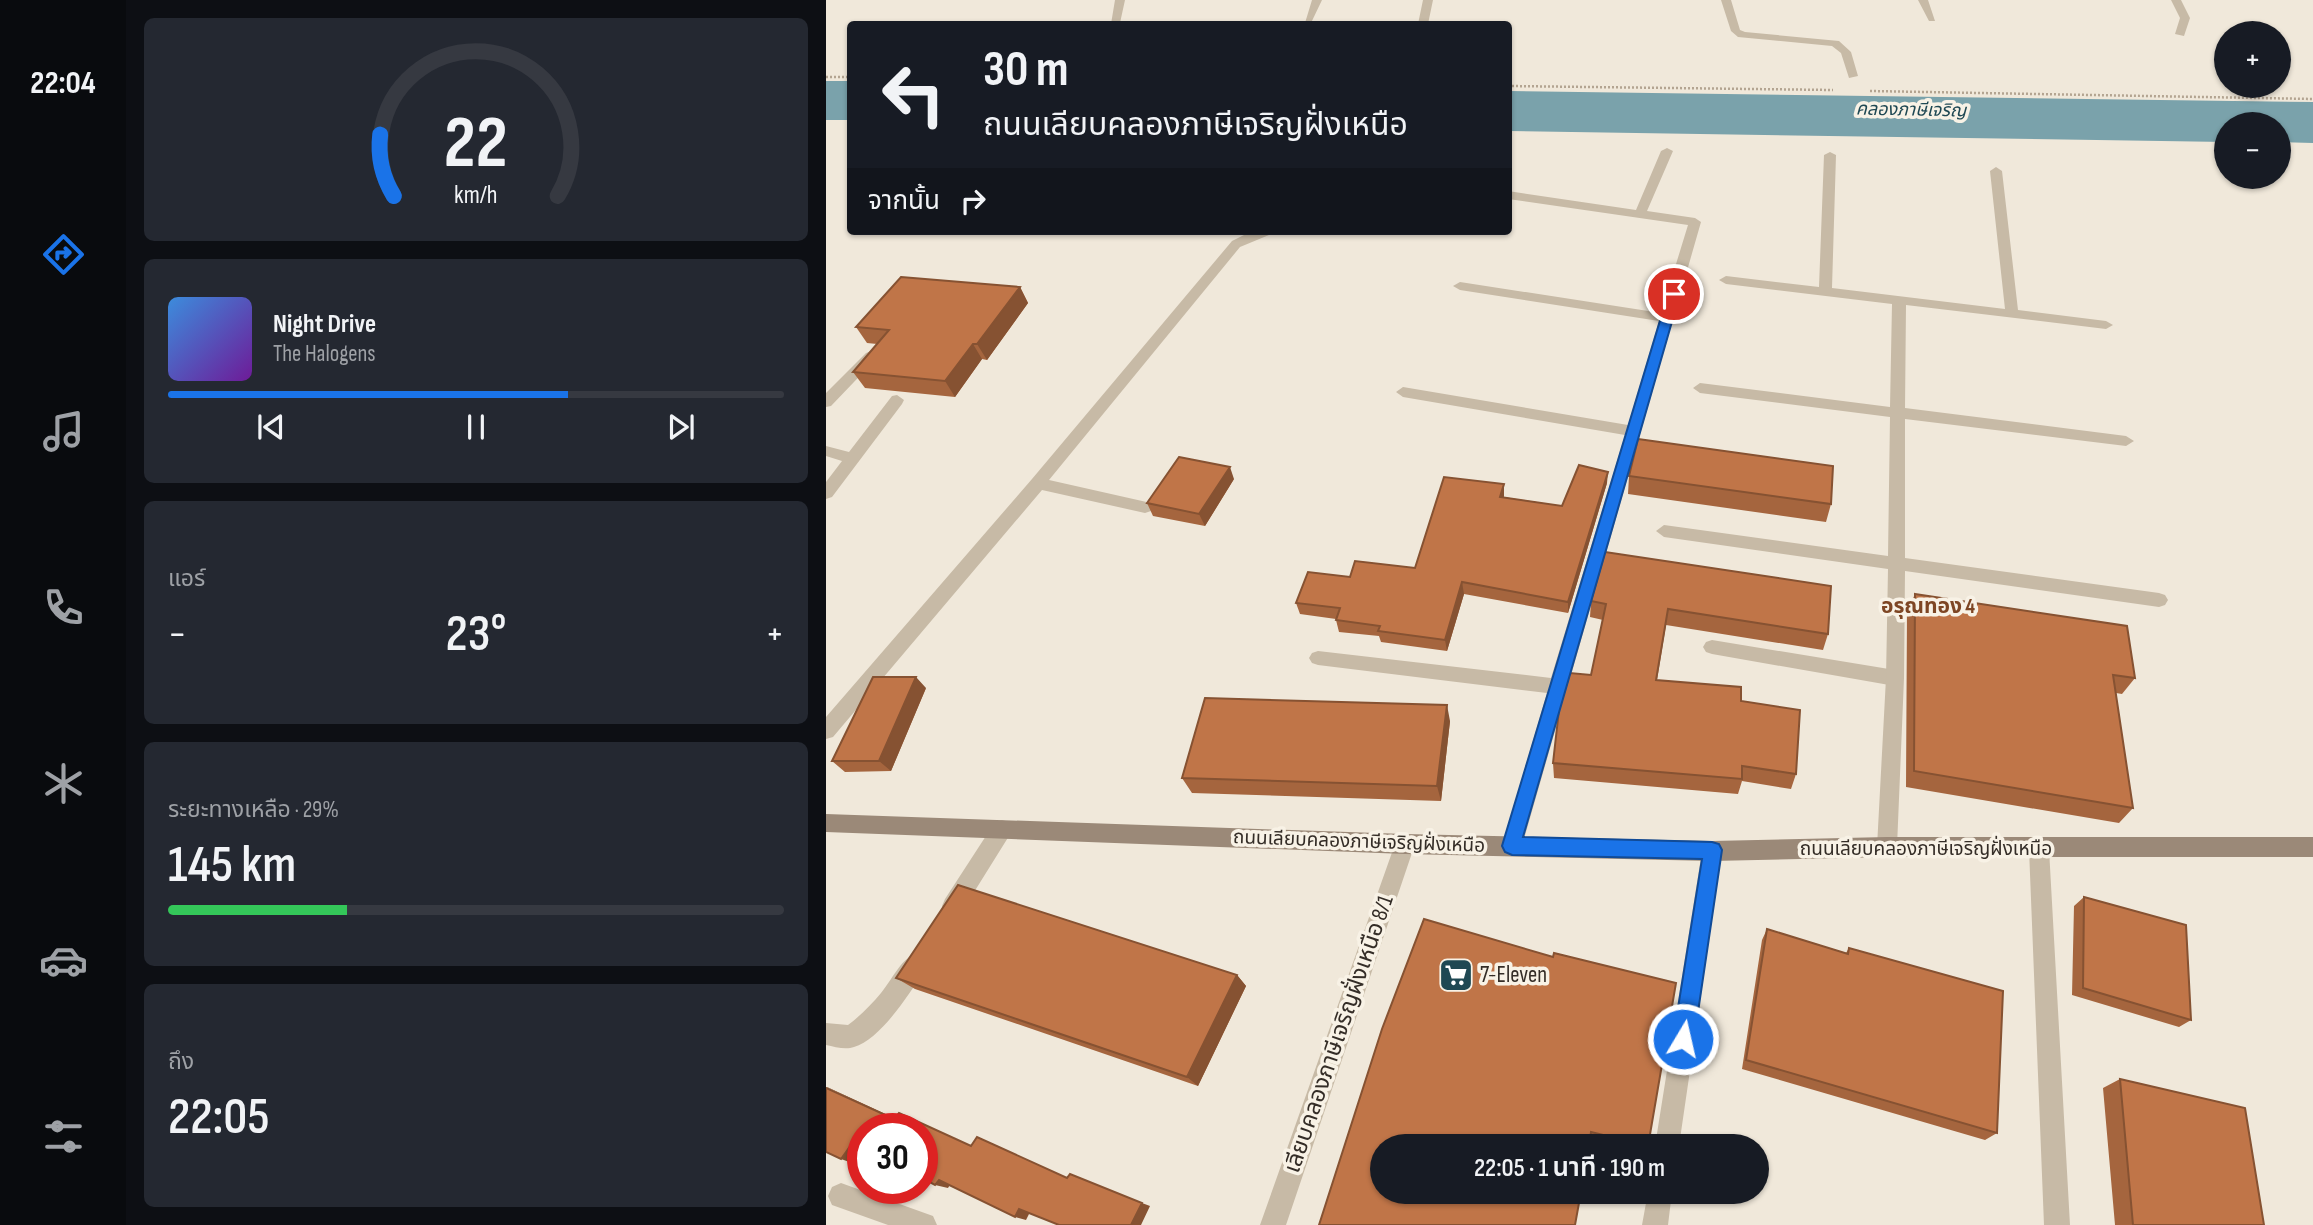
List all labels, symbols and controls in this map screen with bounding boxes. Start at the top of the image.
map controls [2214,21,2291,189]
button: + [2214,21,2291,98]
text: 30 m [983,41,1068,100]
icon: left [868,49,959,140]
text: 22:04 [30,64,96,103]
water label: คลองภาษีเจริญ [1856,99,1968,121]
text: 22 [444,100,508,188]
text: ถนนเลียบคลองภาษีเจริญฝั่งเหนือ [983,106,1408,145]
button: − [2214,112,2291,189]
text: km/h [454,180,498,211]
icon: right [954,182,992,220]
text: จากนั้น [868,186,940,217]
icon: directions [39,230,88,279]
pin [1644,264,1704,324]
icon: arrive [1655,275,1693,313]
text: Night Drive [273,309,376,340]
text: The Halogens [273,340,376,368]
icon: music [39,407,88,456]
icon: previous [252,408,290,446]
icon: pause [457,408,495,446]
icon: next [662,408,700,446]
text: แอร์ [168,565,205,593]
icon: phone [39,583,88,632]
district label: อรุณทอง 4 [1881,594,1975,619]
text: 23° [446,603,506,666]
text: − [168,612,187,657]
text: + [765,612,784,657]
icon: climate [39,759,88,808]
text: ระยะทางเหลือ · 29% [168,796,339,824]
street label: ถนนเลียบคลองภาษีเจริญฝั่งเหนือ [1233,824,1486,858]
text: 145 km [168,834,296,897]
street label: ถนนเลียบคลองภาษีเจริญฝั่งเหนือ [1800,835,2052,861]
street label: เลียบคลองภาษีเจริญฝั่งเหนือ 8/1 [1276,891,1400,1177]
icon: car [39,936,88,985]
supermarket icon: 7-Eleven [1437,956,1475,994]
place label: 7-Eleven [1480,961,1547,989]
position arrow [1646,1002,1720,1076]
text: ถึง [168,1048,194,1076]
text: 22:05 [168,1086,269,1149]
icon: filters [39,1112,88,1161]
speed limit sign: 30 [847,1113,938,1204]
text: 22:05 · 1 นาที · 190 m [1474,1153,1665,1184]

